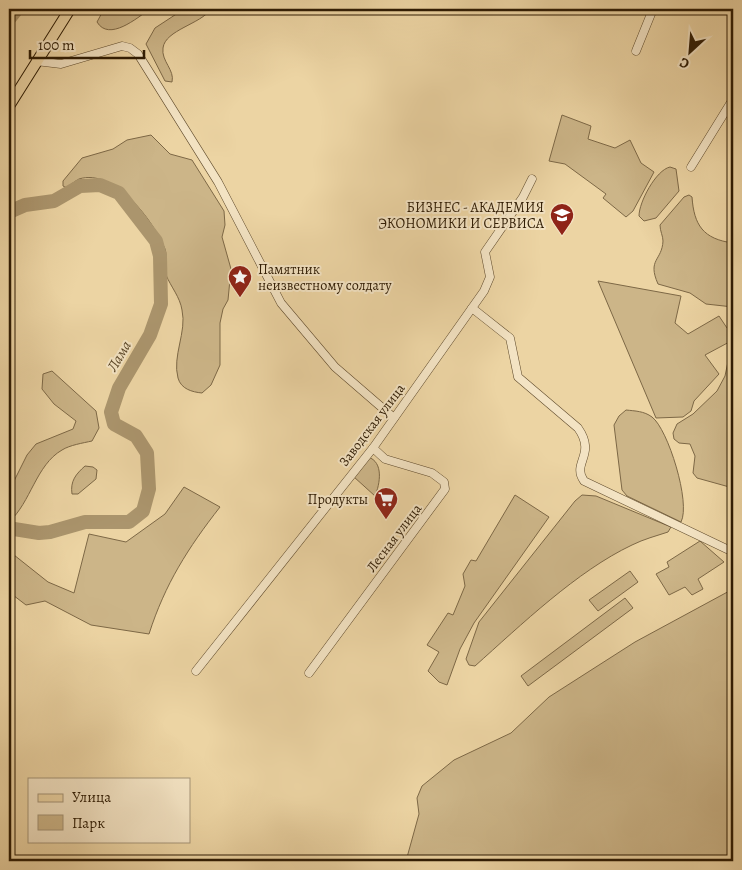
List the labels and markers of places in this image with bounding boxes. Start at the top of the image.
place label: БИЗНЕС - АКАДЕМИЯ ЭКОНОМИКИ И СЕРВИСА [378,198,545,233]
school or university icon: БИЗНЕС - АКАДЕМИЯ ЭКОНОМИКИ И СЕРВИСА [549,202,575,236]
place label: Памятник неизвестному солдату [258,260,392,295]
place icon: Памятник неизвестному солдату [227,264,253,298]
supermarket icon: Продукты [373,486,399,520]
place label: Продукты [308,490,368,509]

